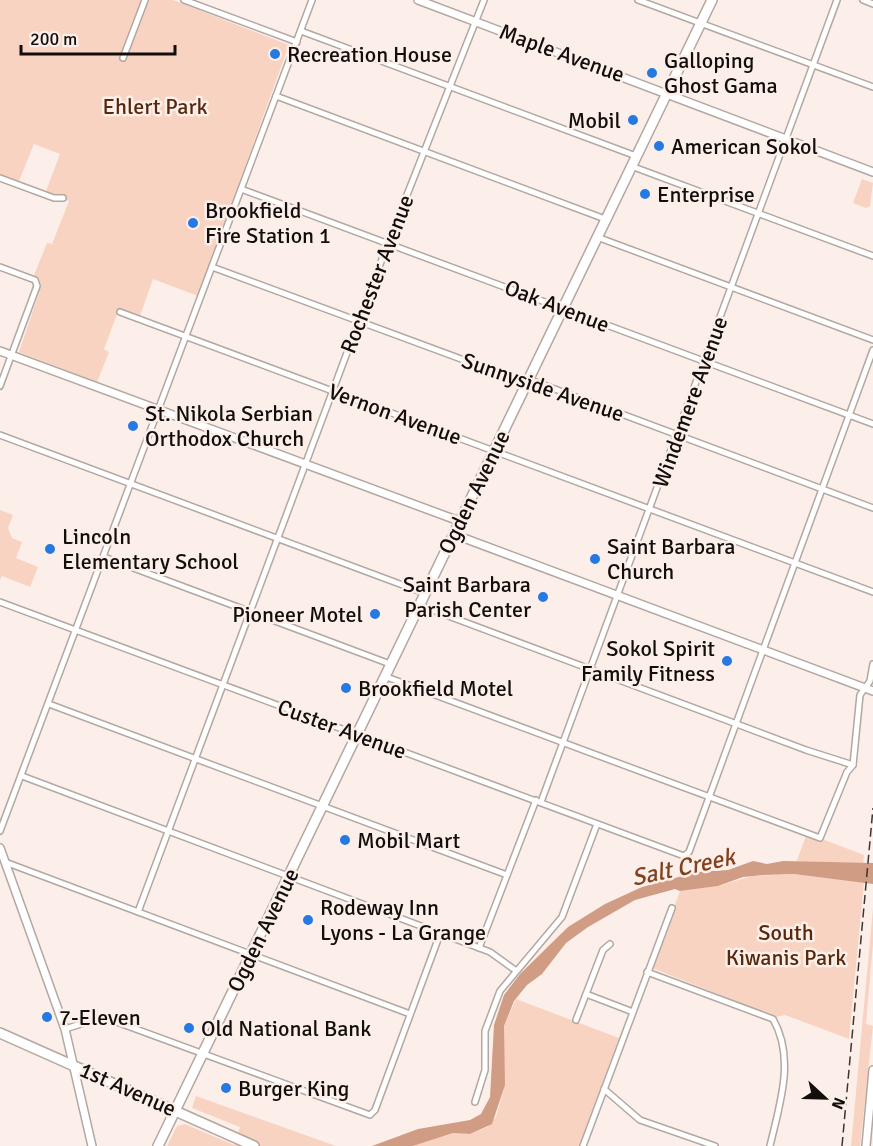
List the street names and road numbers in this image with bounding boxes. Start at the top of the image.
street label: Maple Avenue [496,18,628,88]
street label: Rochester Avenue [334,191,420,357]
street label: Oak Avenue [501,274,613,338]
street label: Windemere Avenue [646,313,734,491]
street label: Sunnyside Avenue [458,347,628,427]
street label: Vernon Avenue [325,377,465,451]
street label: Ogden Avenue [432,426,516,558]
street label: Custer Avenue [274,693,410,765]
street label: Ogden Avenue [221,864,305,996]
street label: 1st Avenue [76,1056,180,1122]

